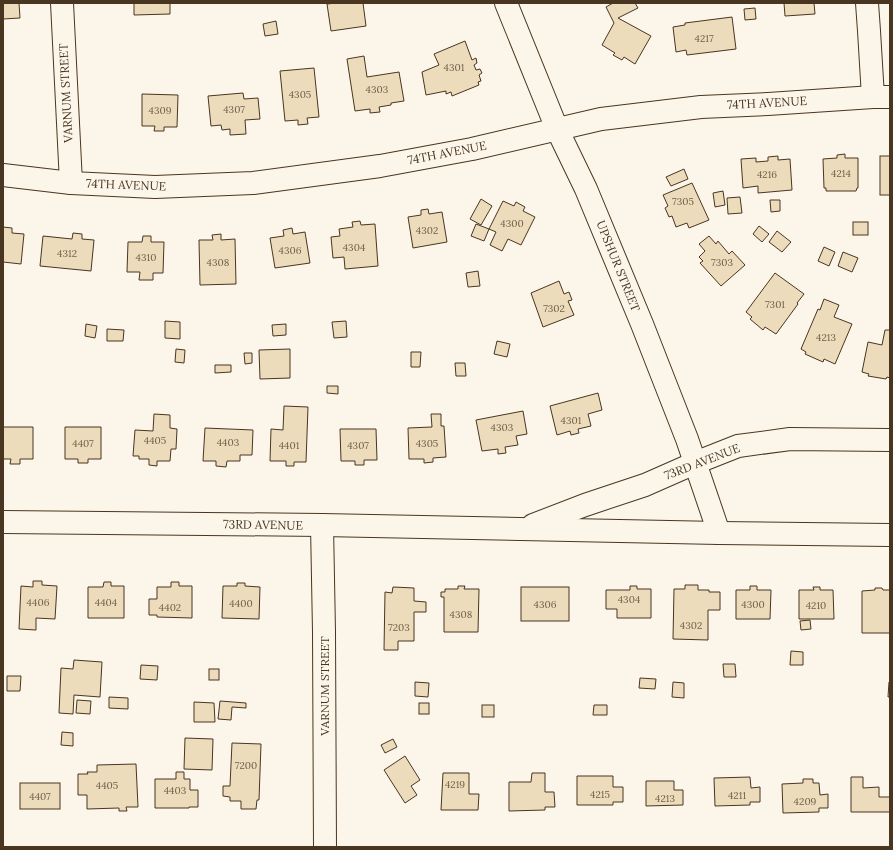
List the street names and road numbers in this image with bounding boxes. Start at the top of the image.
street label: VARNUM STREET [55,43,76,144]
street label: 74TH AVENUE [727,93,807,112]
street label: 74TH AVENUE [406,138,488,168]
street label: 74TH AVENUE [86,176,166,193]
street label: UPSHUR STREET [593,218,644,314]
street label: 73RD AVENUE [662,440,742,483]
street label: 73RD AVENUE [223,516,303,533]
street label: VARNUM STREET [317,636,332,737]

